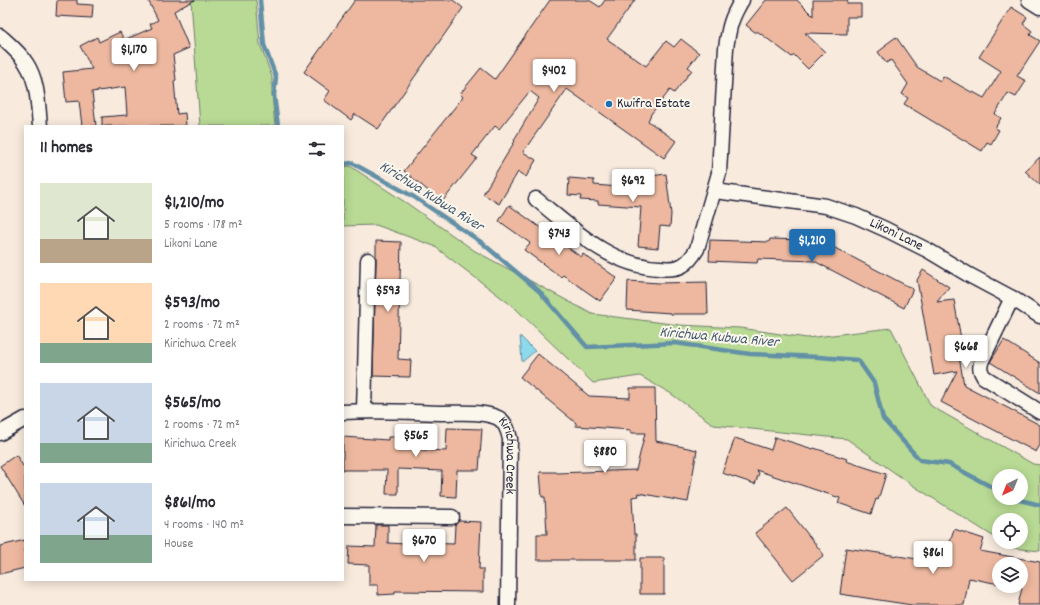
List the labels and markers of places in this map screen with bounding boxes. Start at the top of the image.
pin: $1,170 [101,38,167,72]
pin: $402 [530,59,578,93]
place label: Kwifra Estate [617,94,690,114]
marker: Kwifra Estate [604,99,614,109]
pin: $692 [609,169,657,203]
pin: $743 [535,222,583,256]
pin: $1,210 [779,229,845,263]
pin: $593 [364,279,412,313]
pin: $668 [942,335,990,369]
pin: $565 [392,424,440,458]
pin: $880 [581,440,629,474]
pin: $670 [400,529,448,563]
pin: $861 [909,541,957,575]

